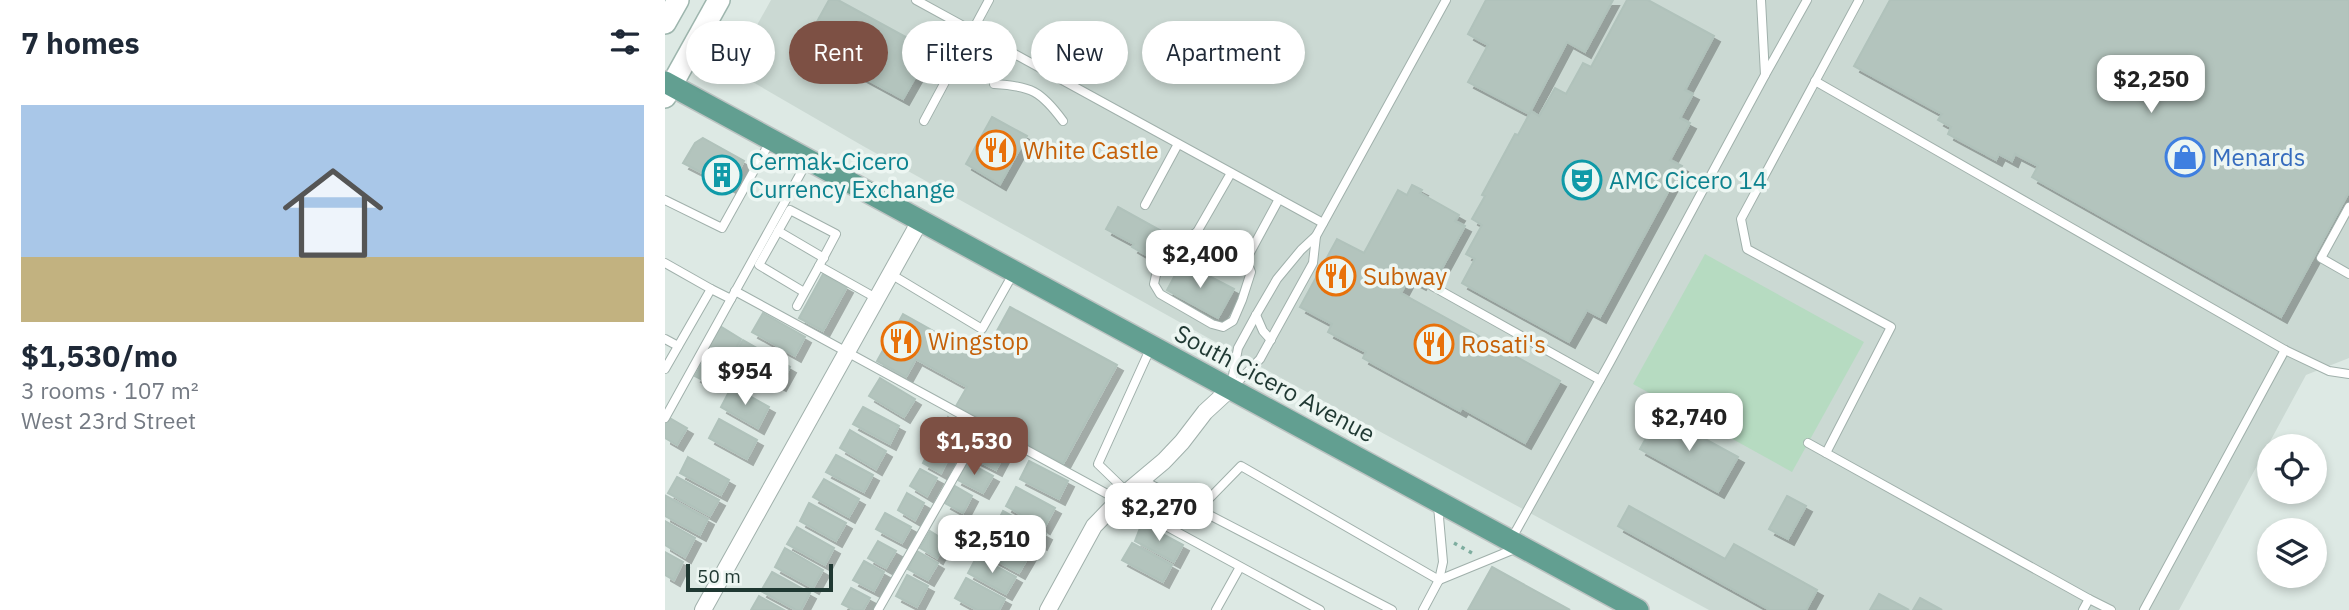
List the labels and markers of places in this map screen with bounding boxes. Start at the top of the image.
pin: $2,250 [2094,55,2208,115]
restaurant icon: White Castle [975,129,1017,171]
place label: White Castle [1023,134,1159,166]
shop icon: Menards [2164,136,2206,178]
place label: Menards [2212,141,2305,173]
place label: Cermak-Cicero Currency Exchange [749,145,955,205]
building icon: Cermak-Cicero Currency Exchange [701,154,743,196]
theatre icon: AMC Cicero 14 [1561,159,1603,201]
place label: AMC Cicero 14 [1609,164,1767,196]
pin: $2,400 [1143,230,1257,290]
restaurant icon: Subway [1315,255,1357,297]
place label: Subway [1363,260,1447,292]
restaurant icon: Wingstop [880,320,922,362]
restaurant icon: Rosati's [1413,323,1455,365]
place label: Wingstop [928,325,1029,357]
place label: Rosati's [1461,328,1546,360]
pin: $954 [704,348,786,407]
pin: $2,740 [1632,393,1746,453]
pin: $1,530 [917,418,1031,477]
pin: $2,270 [1102,484,1216,543]
pin: $2,510 [935,516,1049,575]

